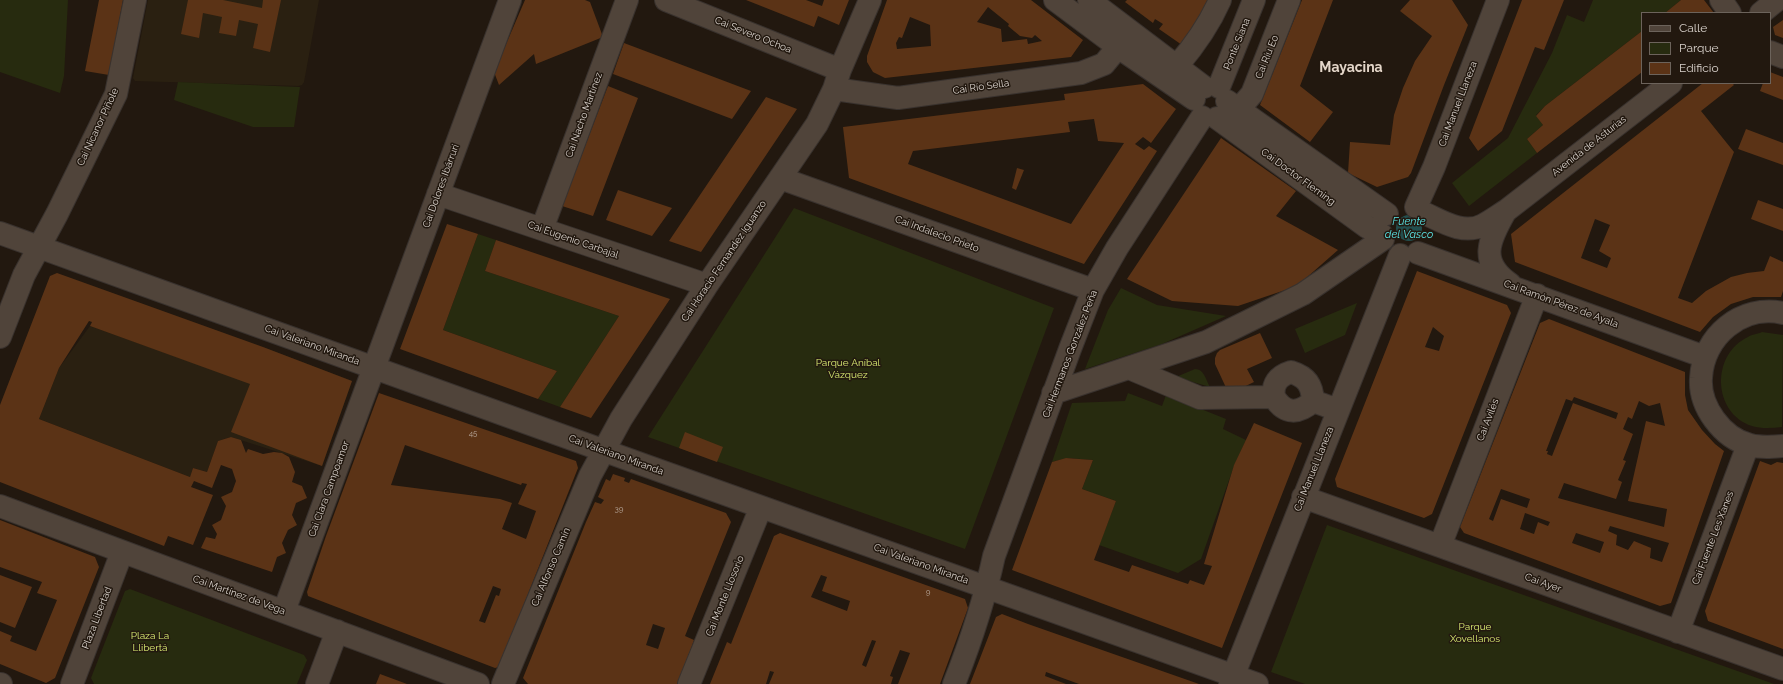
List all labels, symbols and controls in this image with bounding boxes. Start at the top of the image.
legend [1641,12,1771,84]
street label: Cai Severo Ochoa [713,14,793,56]
street label: Ponte Siana [1221,16,1253,72]
text: Calle [1679,21,1707,35]
street label: Cai Ríu Eo [1253,33,1281,81]
text: Parque [1679,41,1719,55]
district label: Mayacina [1319,60,1383,76]
street label: Cai Manuel Llaneza [1436,60,1480,148]
text: Edificio [1679,61,1719,75]
street label: Cai Nacho Martínez [563,71,605,159]
street label: Cai Río Sella [952,77,1010,97]
street label: Cai Nicanor Piñole [75,86,121,168]
street label: Avenida de Asturias [1549,113,1629,179]
street label: Cai Dolores Ibárruri [420,143,462,229]
street label: Cai Doctor Fleming [1259,146,1337,208]
street label: Cai Horacio Fernandez Iguanzo [679,198,769,324]
street label: Cai Indalecio Prieto [893,213,981,255]
water label: Fuente del Vasco [1385,215,1433,241]
street label: Cai Eugenio Carbajal [526,219,620,261]
street label: Cai Ramón Pérez de Ayala [1502,278,1620,330]
street label: Cai Hermanos González Peña [1040,288,1100,420]
street label: Cai Valeriano Miranda [263,322,361,368]
park label: Parque Aníbal Vázquez [816,357,880,380]
street label: Cai Avilés [1474,397,1502,443]
street label: Cai Manuel Llaneza [1292,425,1336,513]
house number: 45 [469,429,477,439]
street label: Cai Valeriano Miranda [567,432,665,478]
street label: Cai Clara Campoamor [306,439,352,539]
street label: Cai Fuente Les Xanes [1690,490,1736,586]
house number: 39 [615,505,623,515]
street label: Cai Alfonso Camín [529,526,573,608]
street label: Cai Valeriano Miranda [872,541,970,587]
street label: Cai Monte Llosorio [703,554,747,638]
street label: Cai Ayer [1523,571,1563,595]
street label: Cai Martínez de Vega [191,573,287,617]
street label: Plaza Libertad [80,585,114,651]
house number: 9 [926,588,930,598]
park label: Parque Xovellanos [1450,621,1500,644]
park label: Plaza La Llibertá [131,630,169,654]

